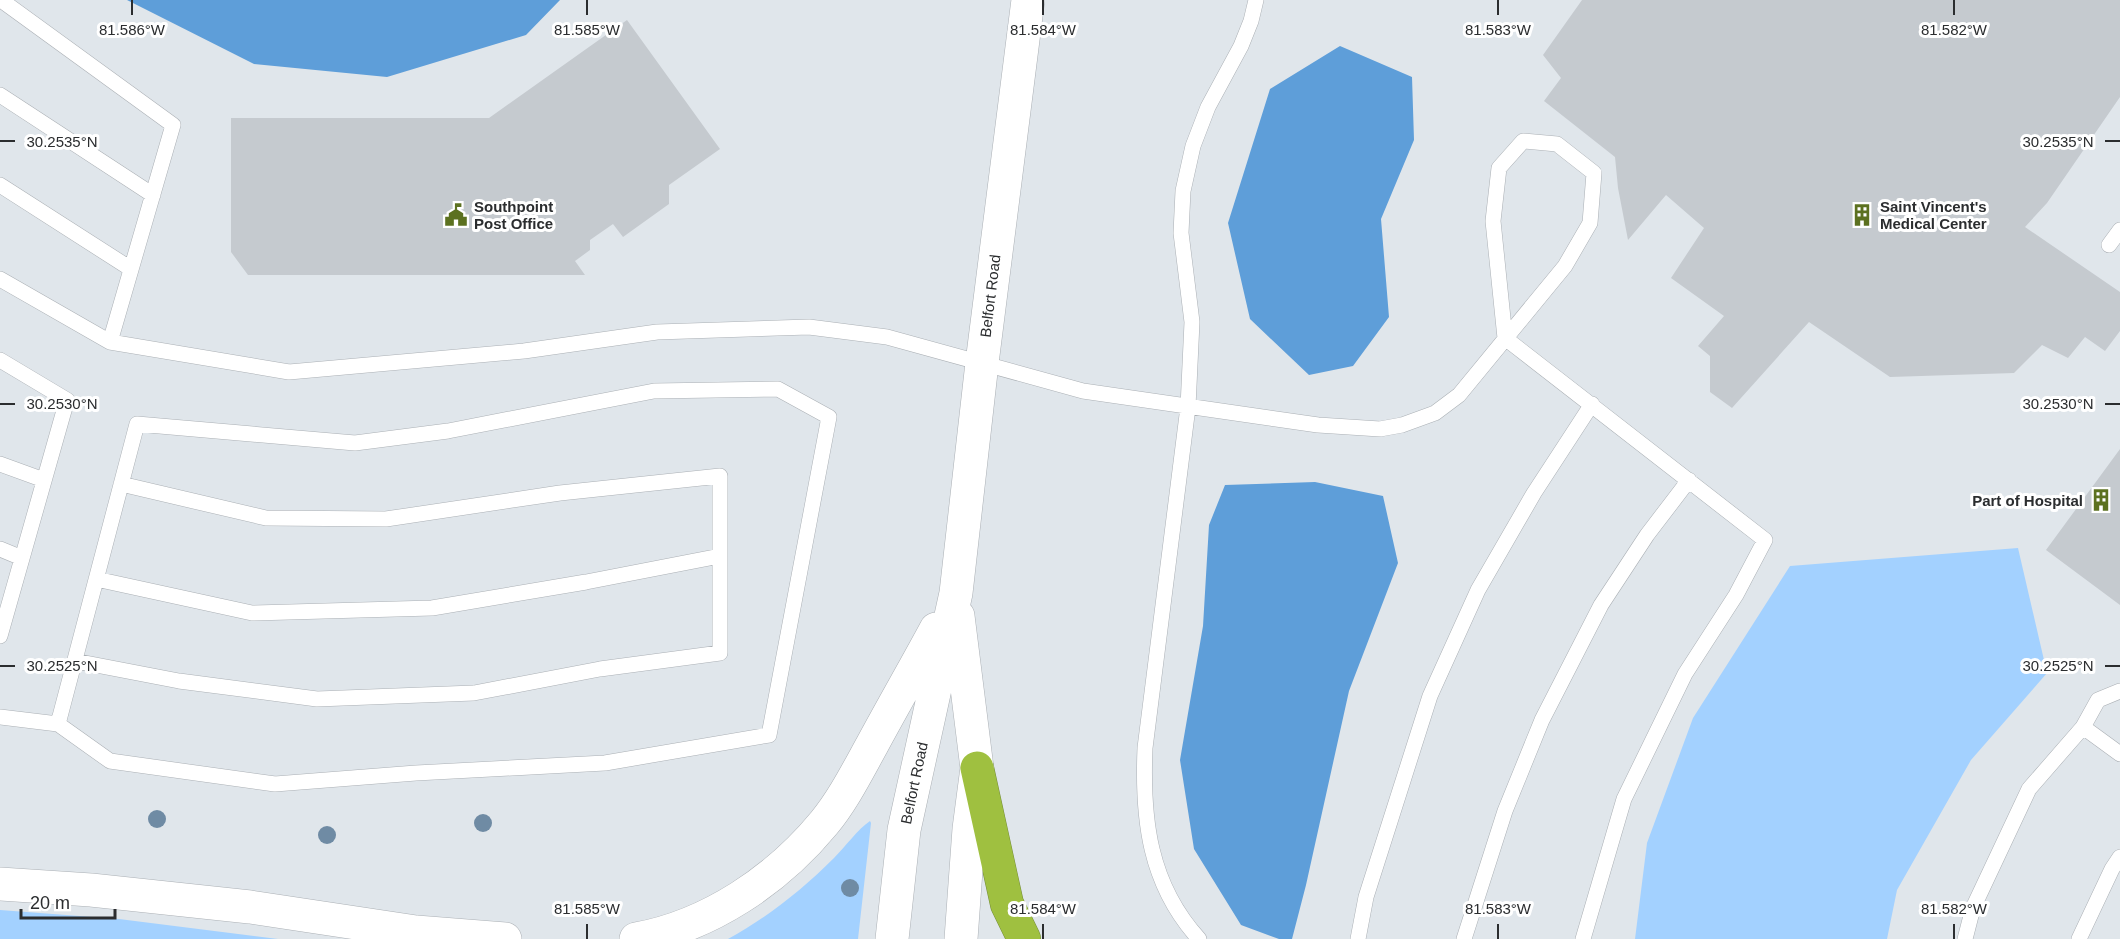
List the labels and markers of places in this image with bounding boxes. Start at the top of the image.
place label: Southpoint Post Office [474,198,553,232]
place label: Saint Vincent's Medical Center [1880,198,1987,232]
public building icon: Southpoint Post Office [443,202,469,228]
building icon: Saint Vincent's Medical Center [1849,202,1875,228]
building icon: Part of Hospital [2088,487,2114,513]
place label: Part of Hospital [1972,492,2083,509]

